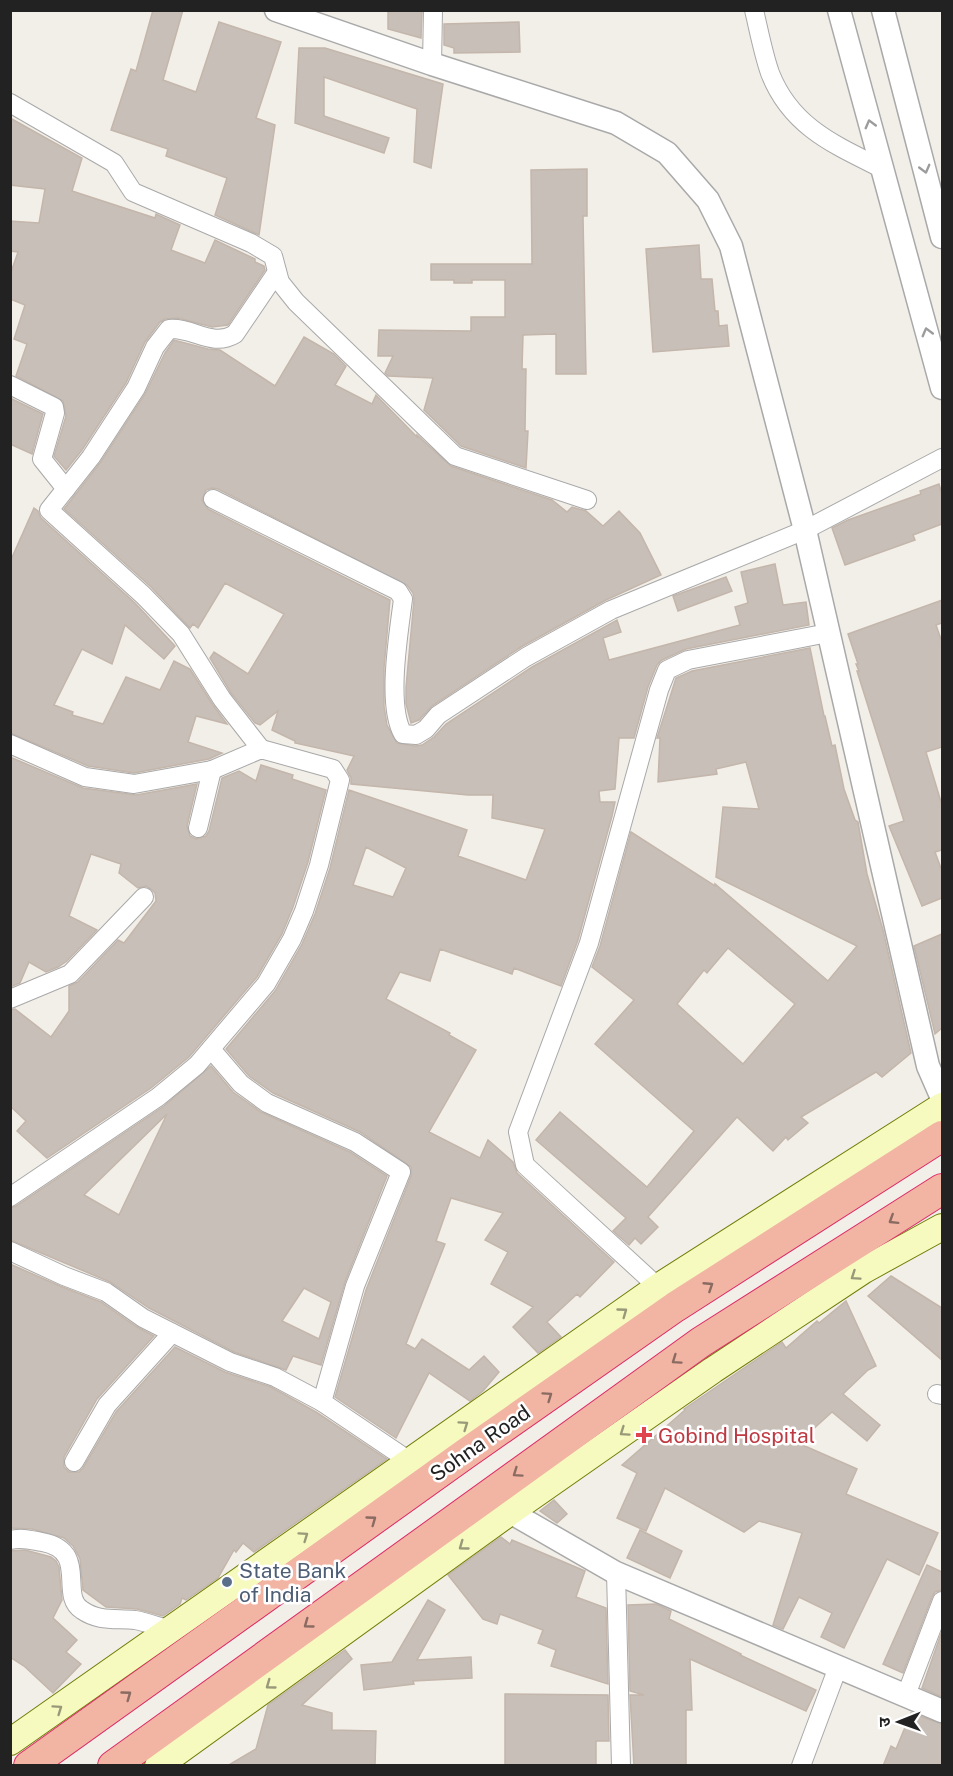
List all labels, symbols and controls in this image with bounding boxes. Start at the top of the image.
one-way arrow [865,119,877,130]
one-way arrow [917,163,930,173]
one-way arrow [921,327,934,337]
one-way arrow [889,1213,899,1225]
one-way arrow [851,1269,862,1280]
one-way arrow [703,1281,713,1293]
one-way arrow [617,1308,628,1319]
one-way arrow [672,1353,683,1364]
one-way arrow [541,1392,552,1403]
street label: Sohna Road [425,1399,535,1487]
one-way arrow [457,1421,468,1432]
place label: Gobind Hospital [658,1423,815,1448]
one-way arrow [619,1425,630,1436]
marker: Gobind Hospital [635,1426,653,1444]
one-way arrow [513,1466,524,1477]
one-way arrow [365,1517,376,1528]
one-way arrow [297,1532,308,1543]
one-way arrow [458,1539,469,1550]
place label: State Bank of India [239,1558,346,1607]
marker: State Bank of India [220,1575,234,1589]
one-way arrow [304,1617,315,1628]
one-way arrow [266,1678,277,1689]
one-way arrow [121,1691,132,1702]
north arrow [869,1692,929,1752]
one-way arrow [52,1705,63,1716]
text: उ [875,1717,894,1727]

